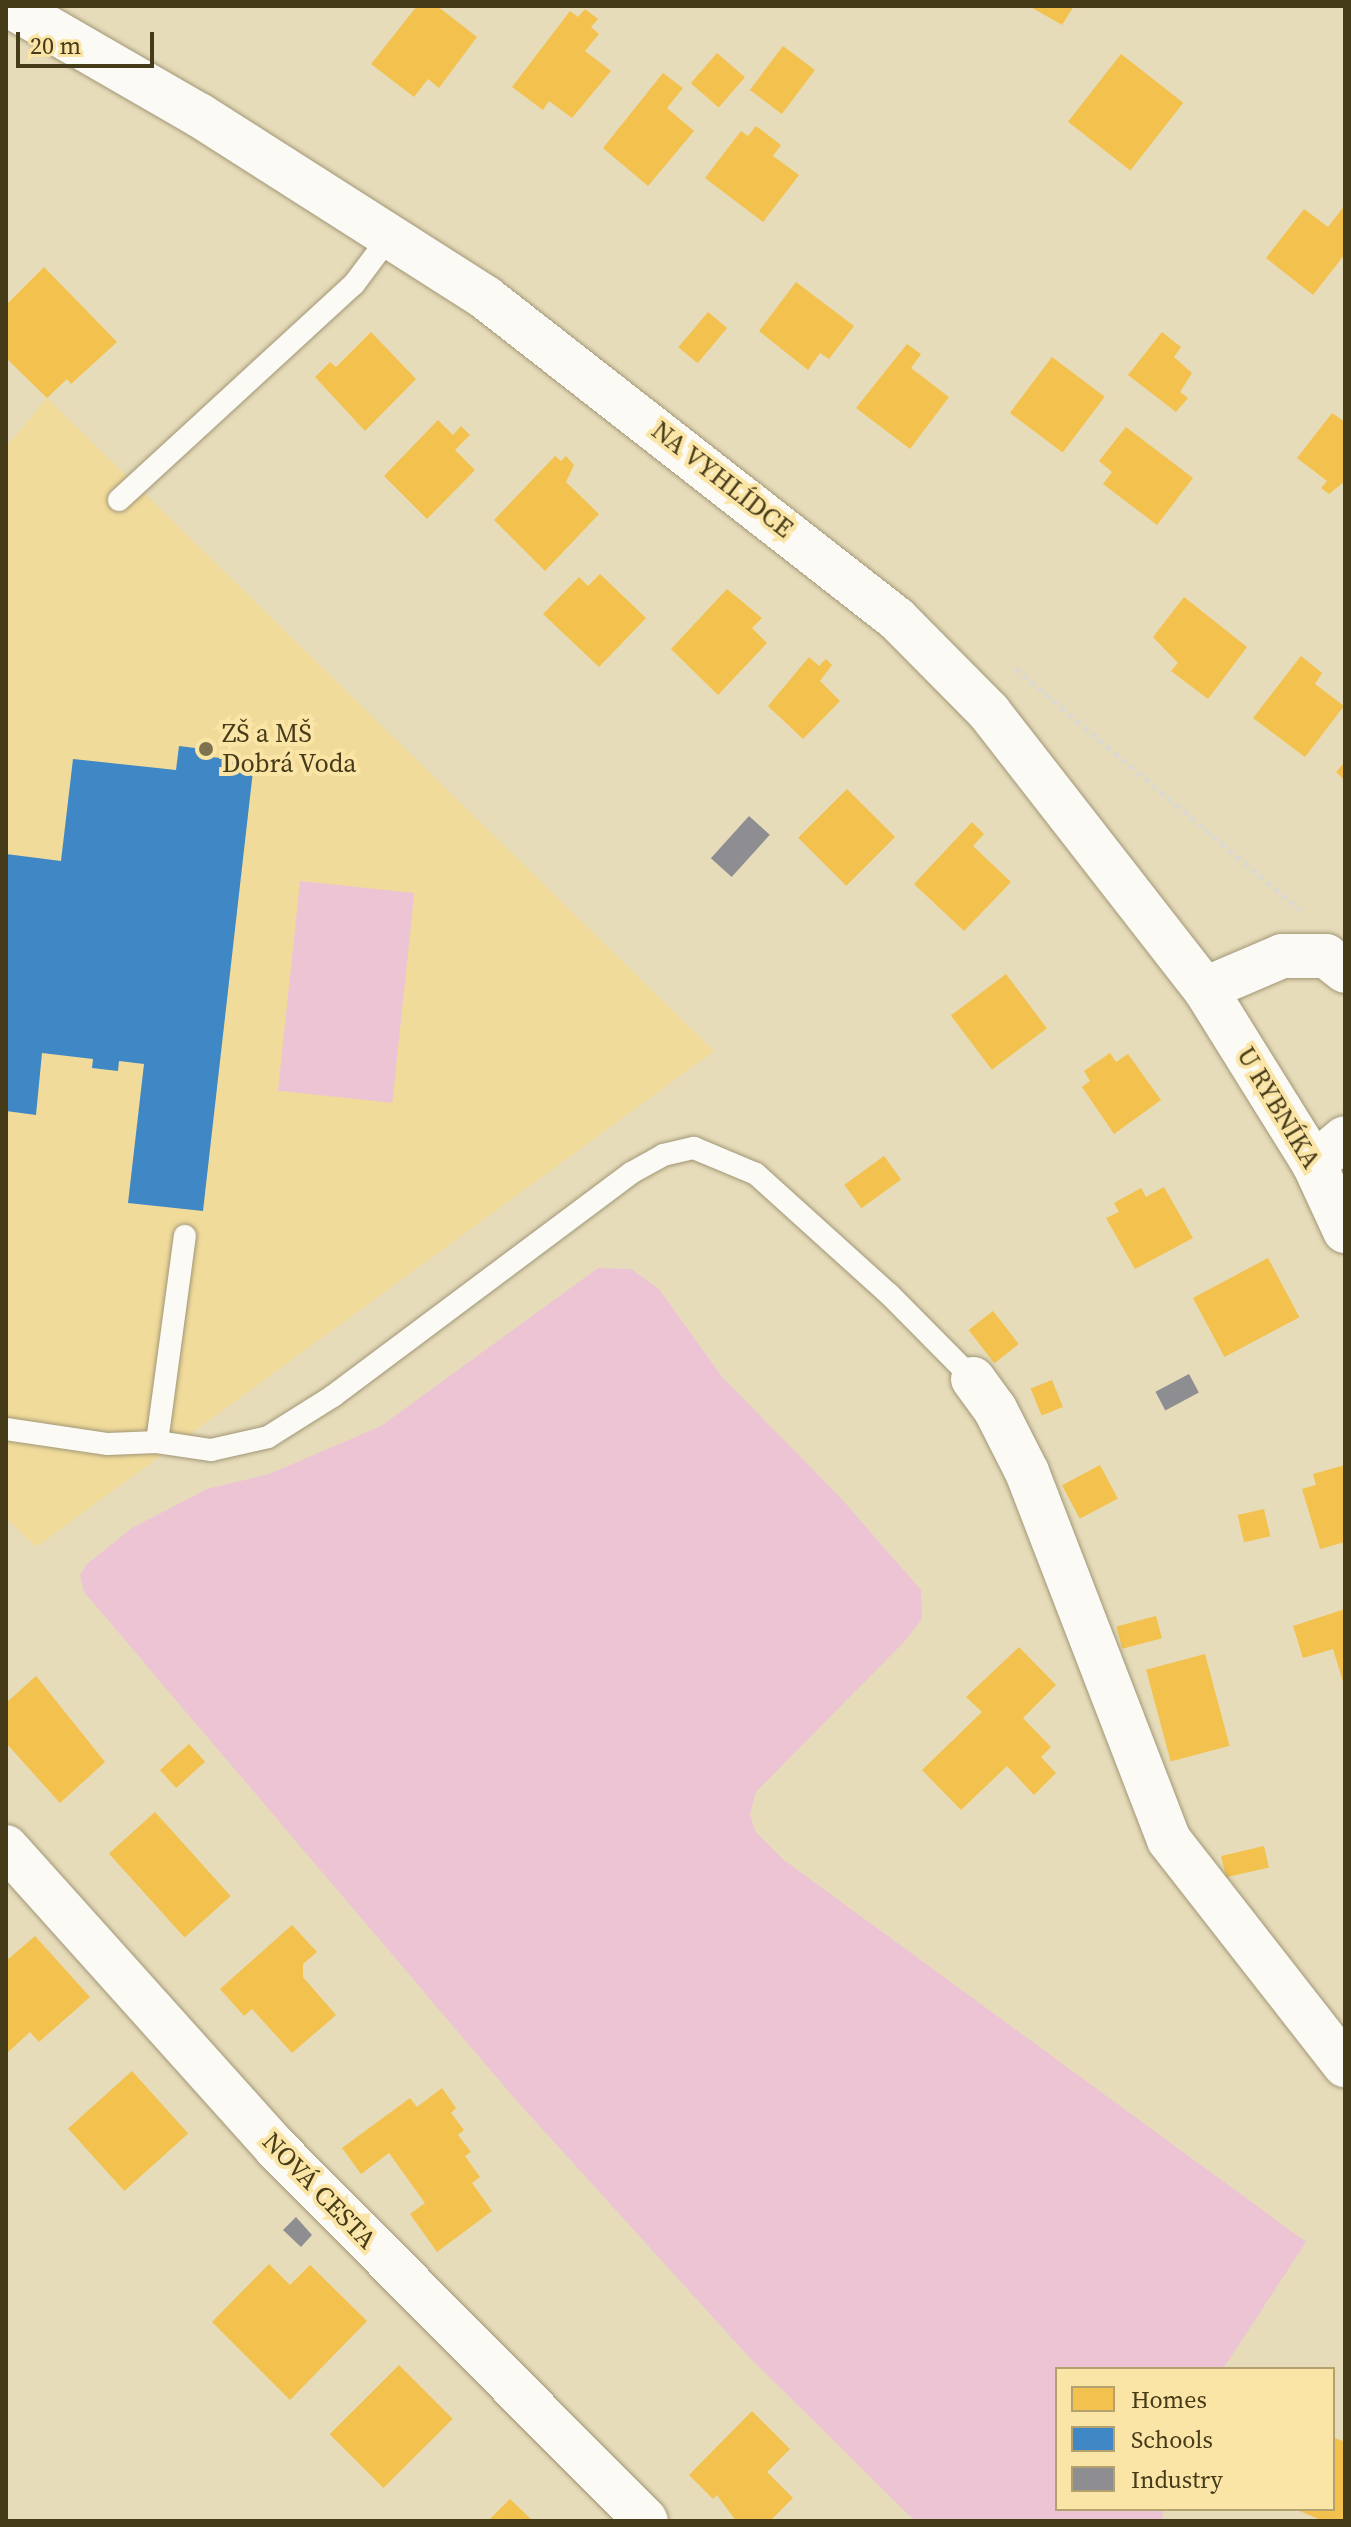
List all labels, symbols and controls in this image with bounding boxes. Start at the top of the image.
scale bar [20,16,158,66]
text: 20 m [30,29,81,62]
street label: NA VYHLÍDCE [645,415,799,545]
place label: ZŠ a MŠ Dobrá Voda [222,718,357,780]
marker: ZŠ a MŠ Dobrá Voda [197,740,215,758]
street label: U RYBNÍKA [1230,1042,1326,1174]
street label: NOVÁ CESTA [256,2126,382,2256]
legend [1055,2367,1335,2511]
text: Homes [1131,2383,1207,2416]
text: Schools [1131,2423,1213,2456]
text: Industry [1131,2463,1223,2496]

